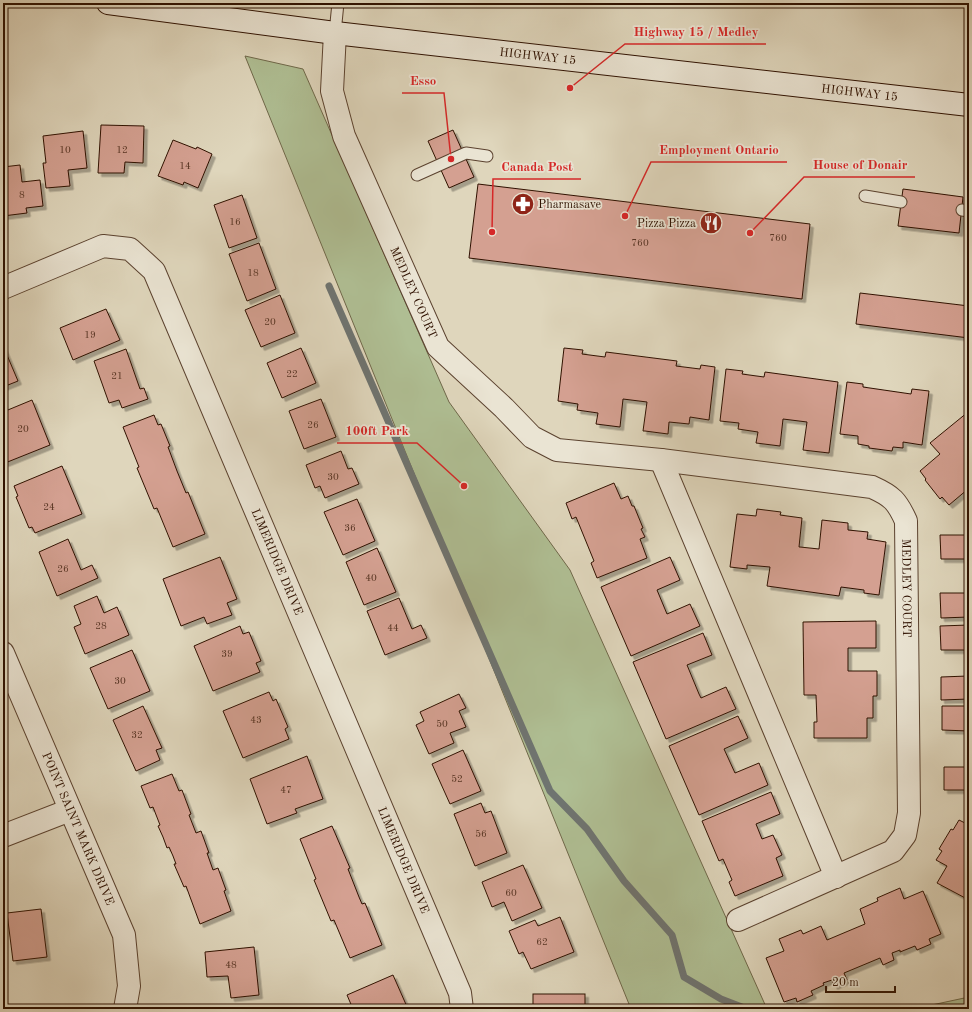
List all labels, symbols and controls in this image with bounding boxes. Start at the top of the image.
callout: Highway 15 / Medley [625,19,766,44]
text: Highway 15 / Medley [633,26,759,39]
street label: HIGHWAY 15 [499,47,577,67]
callout: Esso [402,68,444,93]
text: Esso [410,75,436,88]
street label: HIGHWAY 15 [821,83,899,104]
callout: Employment Ontario [651,137,787,162]
text: Employment Ontario [659,144,779,157]
house number: 10 [59,145,71,155]
house number: 12 [116,145,128,155]
callout: House of Donair [804,152,915,177]
callout: Canada Post [493,154,581,179]
text: House of Donair [813,159,908,172]
house number: 14 [179,161,191,171]
text: Canada Post [501,161,573,174]
house number: 8 [19,190,25,200]
pharmacy icon: Pharmasave [510,191,536,217]
place label: Pharmasave [538,199,602,211]
restaurant icon: Pizza Pizza [698,210,724,236]
house number: 16 [229,217,241,227]
place label: Pizza Pizza [637,218,696,230]
house number: 760 [769,233,787,243]
house number: 760 [631,238,649,248]
street label: MEDLEY COURT [387,245,438,341]
house number: 18 [247,268,259,278]
house number: 20 [264,317,276,327]
house number: 19 [84,330,96,340]
house number: 22 [286,369,298,379]
house number: 21 [111,371,123,381]
callout: 100ft Park [337,418,417,443]
house number: 26 [307,420,319,430]
house number: 20 [17,424,29,434]
text: 100ft Park [345,425,410,438]
house number: 30 [327,472,339,482]
house number: 24 [43,502,55,512]
street label: LIMERIDGE DRIVE [248,507,304,617]
house number: 36 [344,523,356,533]
street label: MEDLEY COURT [899,539,912,638]
house number: 26 [57,564,69,574]
house number: 40 [365,573,377,583]
house number: 28 [95,621,107,631]
house number: 44 [387,623,399,633]
house number: 39 [221,649,233,659]
house number: 30 [114,676,126,686]
house number: 43 [250,715,262,725]
house number: 50 [436,719,448,729]
house number: 32 [131,730,143,740]
street label: POINT SAINT MARK DRIVE [39,751,116,907]
house number: 52 [451,774,463,784]
house number: 47 [280,785,292,795]
street label: LIMERIDGE DRIVE [375,805,431,915]
house number: 56 [475,829,487,839]
house number: 60 [505,888,517,898]
house number: 62 [536,937,548,947]
house number: 48 [225,960,237,970]
scale bar [826,968,895,994]
text: 20 m [832,977,859,989]

